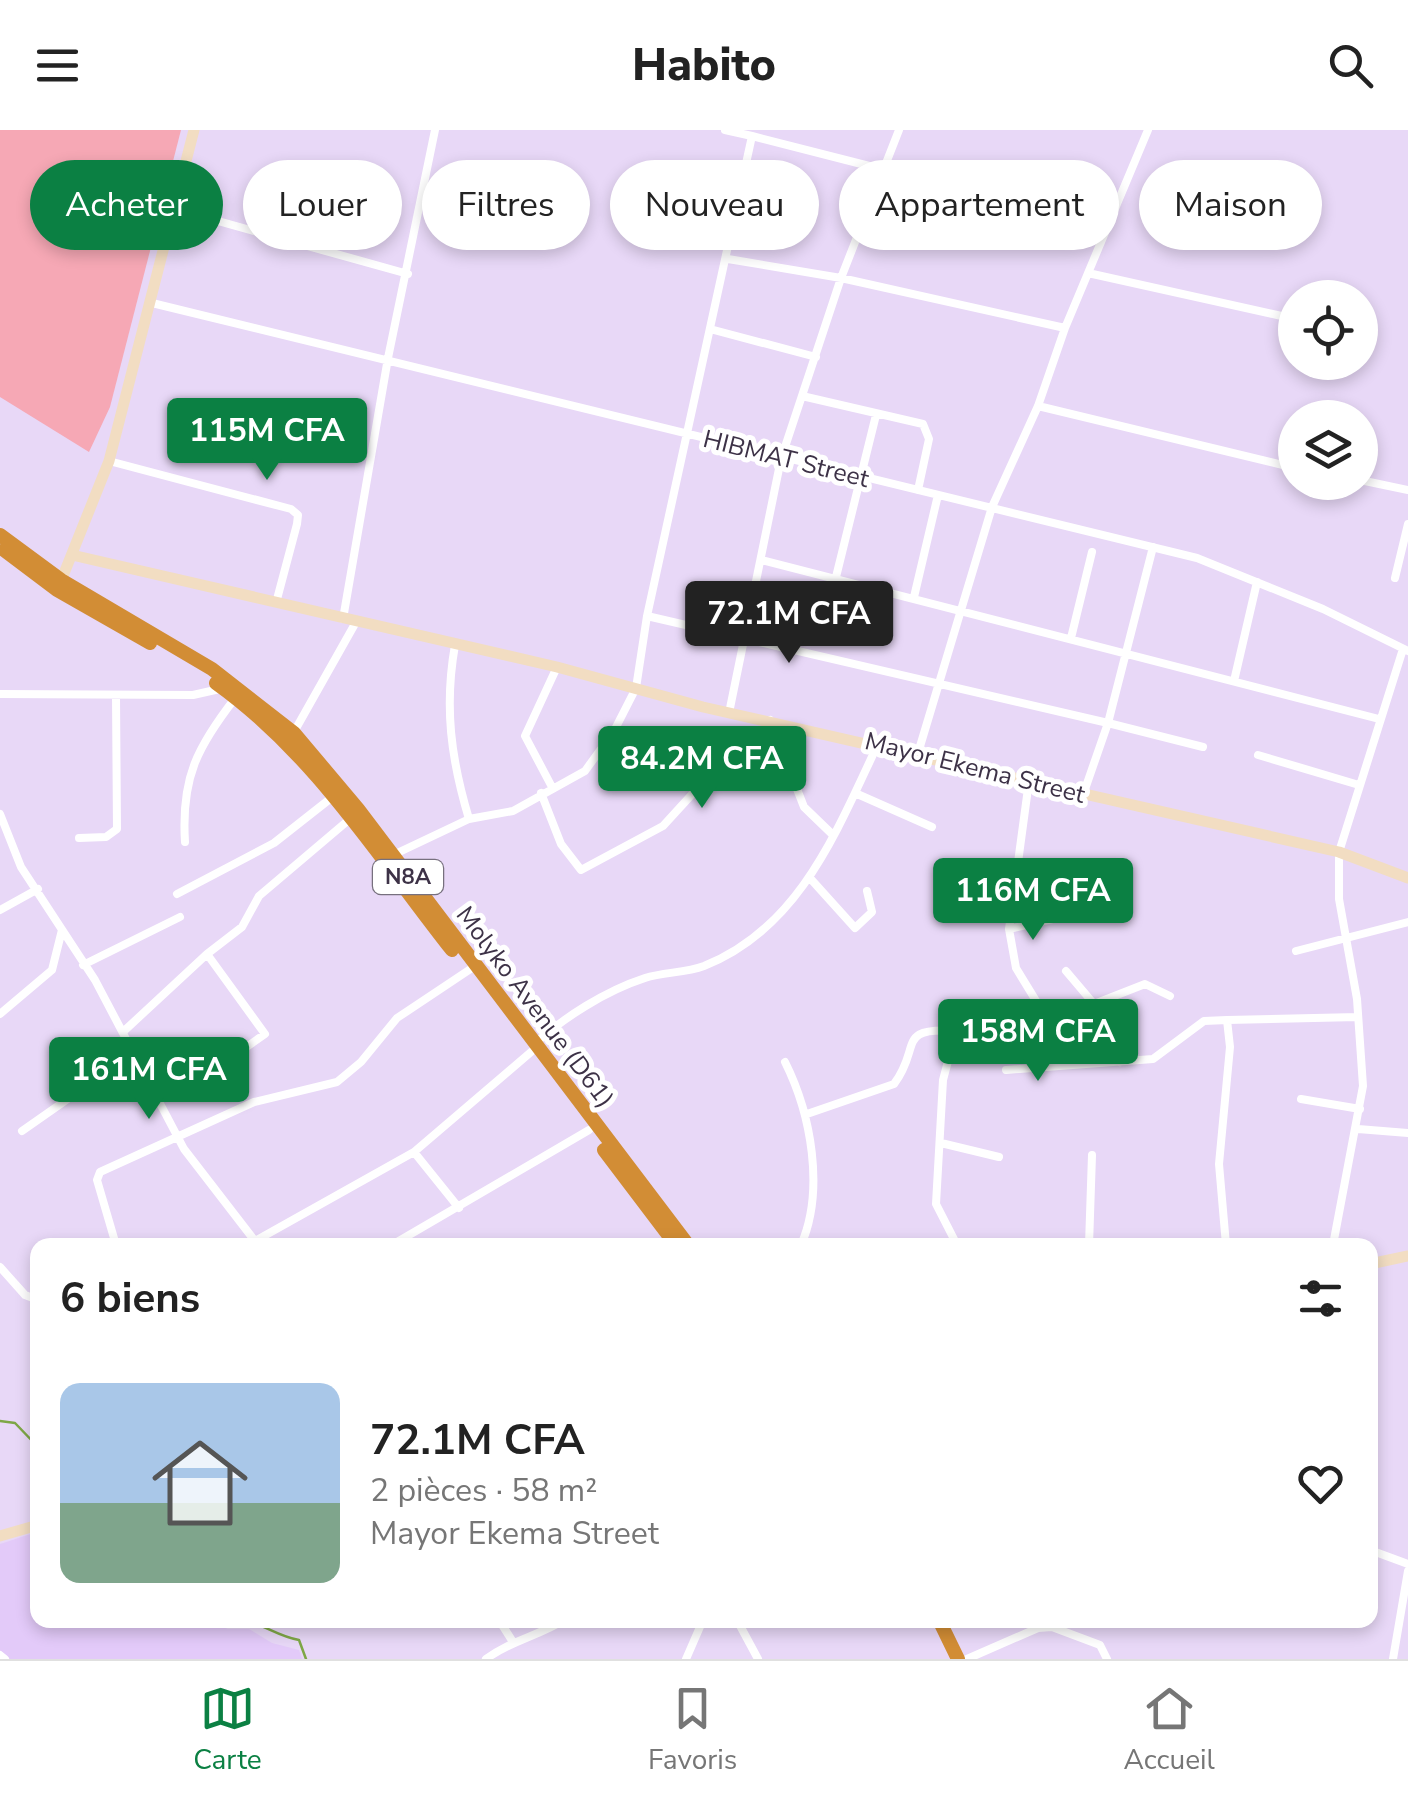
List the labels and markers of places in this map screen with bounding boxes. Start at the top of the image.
pin: 115M CFA [164,398,370,483]
pin: 72.1M CFA [675,581,903,666]
pin: 84.2M CFA [588,726,816,811]
pin: 116M CFA [930,858,1136,943]
pin: 158M CFA [935,999,1141,1084]
pin: 161M CFA [46,1037,252,1122]

